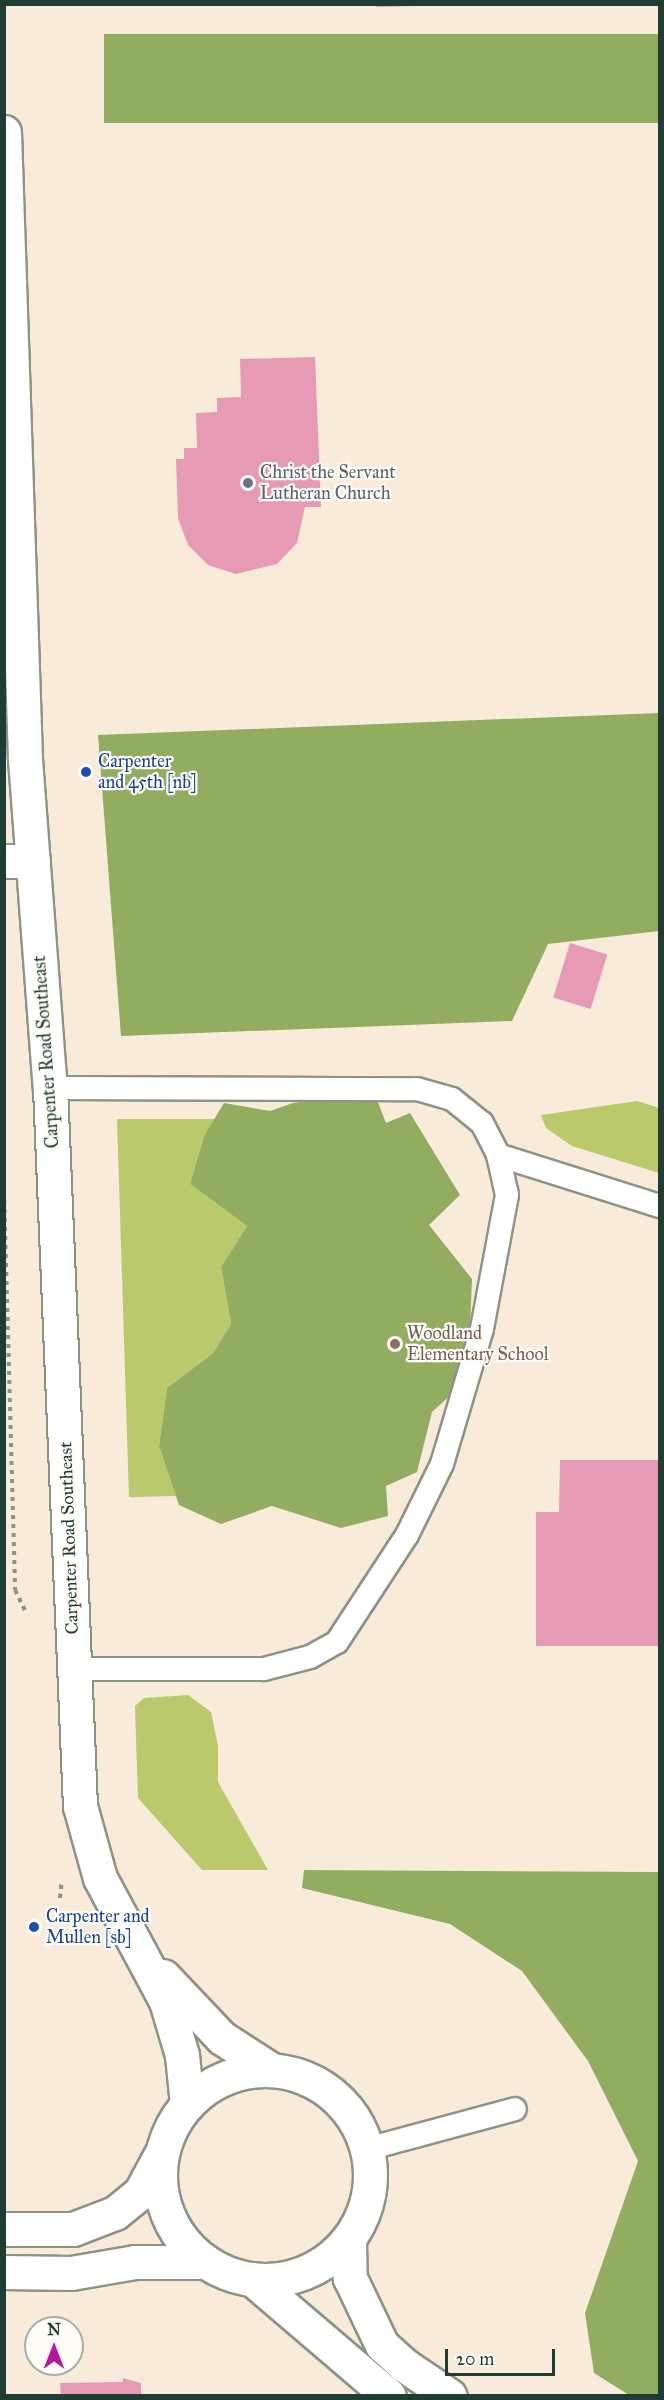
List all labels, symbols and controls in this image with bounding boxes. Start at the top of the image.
place label: Christ the Servant Lutheran Church [260,462,396,504]
marker: Christ the Servant Lutheran Church [241,476,255,490]
place label: Carpenter and 45th [nb] [98,751,197,794]
marker: Carpenter and 45th [nb] [79,765,93,779]
street label: Carpenter Road Southeast [28,955,64,1149]
place label: Woodland Elementary School [407,1323,549,1366]
marker: Woodland Elementary School [388,1337,402,1351]
street label: Carpenter Road Southeast [55,1441,83,1635]
place label: Carpenter and Mullen [sb] [46,1906,150,1948]
marker: Carpenter and Mullen [sb] [27,1920,41,1934]
north arrow [24,2316,84,2376]
text: N [47,2320,61,2339]
scale bar [448,2337,558,2375]
text: 20 m [456,2348,494,2370]

